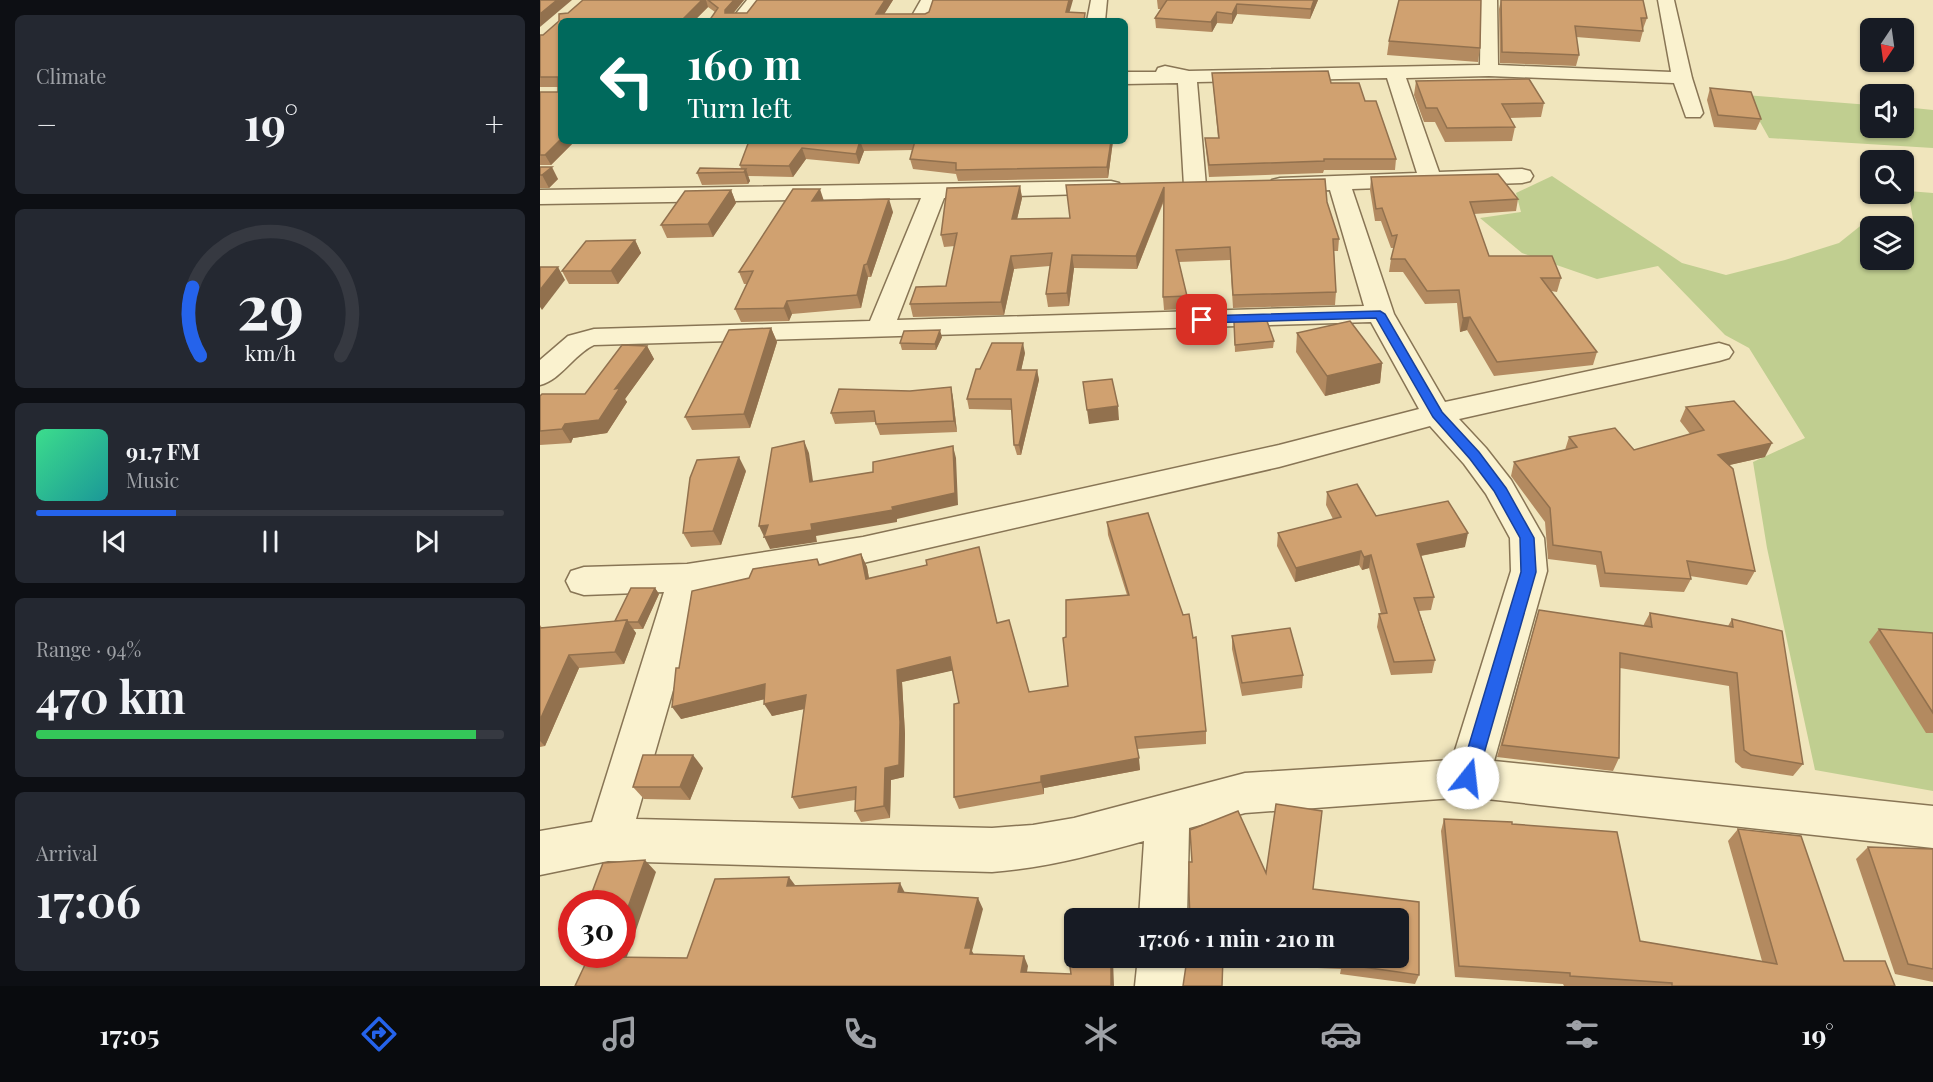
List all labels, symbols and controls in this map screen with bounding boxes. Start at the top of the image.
north arrow [1860,18,1914,72]
map controls [1860,18,1914,270]
text: 160 m [687,35,802,91]
icon: left [588,42,666,120]
text: Climate [36,62,106,89]
button: sound [1860,84,1914,138]
text: Turn left [687,89,791,125]
text: 19° [244,92,298,152]
text: − [36,101,57,145]
text: + [485,101,504,145]
button: search [1860,150,1914,204]
button: layers [1860,216,1914,270]
text: 29 [236,262,304,346]
pin [1176,294,1227,345]
icon: arrive [1185,303,1218,336]
text: km/h [244,338,296,366]
text: 91.7 FM [126,436,200,466]
text: Music [126,466,179,493]
icon: previous [98,525,131,558]
icon: pause [254,525,287,558]
icon: next [410,525,443,558]
text: Range · 94% [36,635,141,662]
text: 470 km [36,665,186,725]
position arrow [1436,746,1500,810]
text: Arrival [36,839,98,866]
text: 17:06 [36,869,141,929]
speed limit sign: 30 [558,890,636,968]
text: 17:06 · 1 min · 210 m [1138,923,1335,953]
icon: directions [358,1013,400,1055]
icon: music [599,1013,641,1055]
icon: phone [839,1013,881,1055]
icon: climate [1080,1013,1122,1055]
icon: car [1320,1013,1362,1055]
icon: filters [1561,1013,1603,1055]
text: 17:05 [99,1016,160,1052]
text: 19° [1801,1016,1834,1052]

